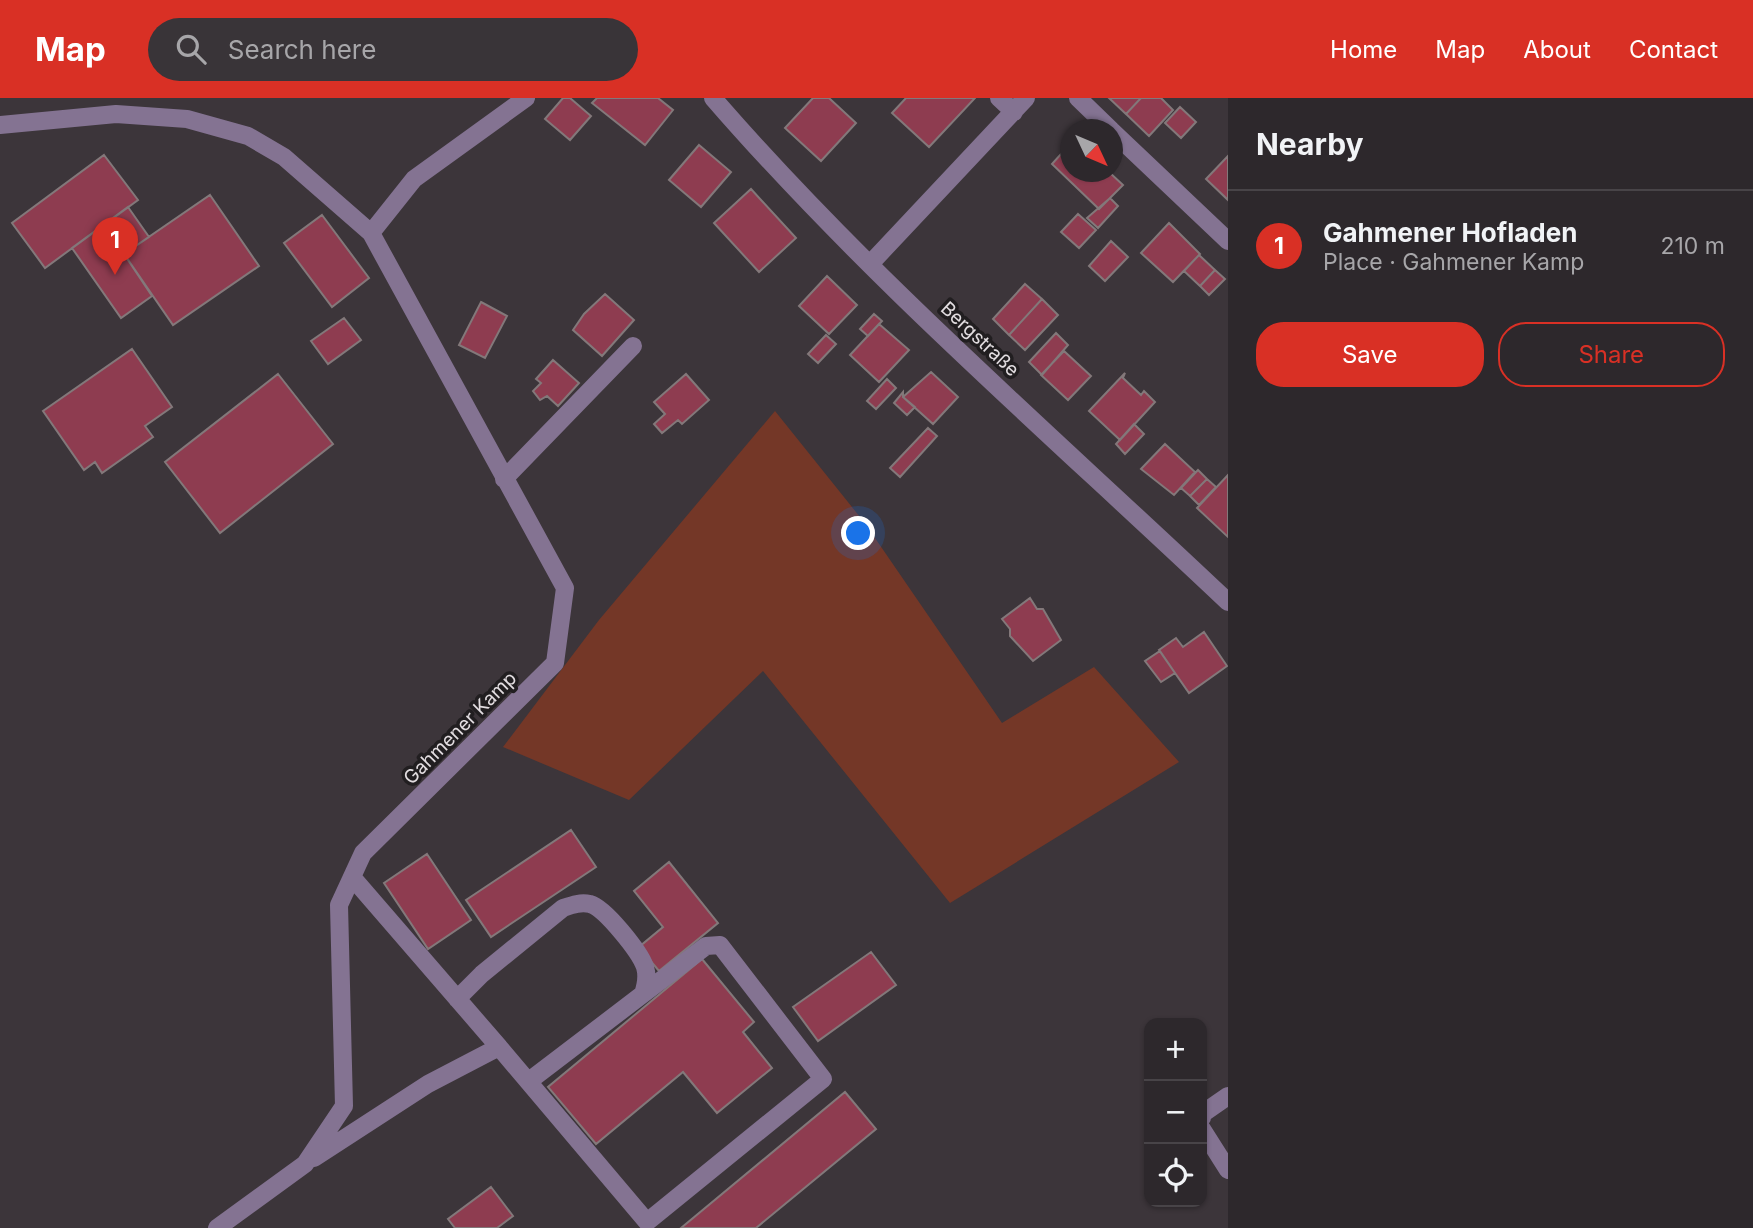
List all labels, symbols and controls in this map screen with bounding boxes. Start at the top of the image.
search box [148,18,638,81]
text: Map [35,29,106,69]
icon: search [172,30,210,68]
text: Search here [228,34,376,65]
text: Home [1330,35,1397,64]
text: Map [1435,35,1485,64]
text: About [1523,35,1591,64]
text: Contact [1629,35,1718,64]
north arrow [1060,119,1123,182]
text: Nearby [1256,126,1364,162]
pin: 1 [92,217,138,275]
text: Gahmener Hofladen [1323,217,1577,248]
text: 1 [1274,232,1284,260]
text: 210 m [1660,232,1725,260]
text: Place · Gahmener Kamp [1323,248,1584,276]
street label: Bergstraße [936,297,1024,381]
button: Save [1256,322,1484,387]
button: Share [1498,322,1725,387]
your location [841,516,875,550]
street label: Gahmener Kamp [399,667,521,789]
map controls [1144,1018,1207,1207]
button: + [1144,1018,1207,1081]
button: − [1144,1081,1207,1144]
button: locate [1144,1144,1207,1207]

